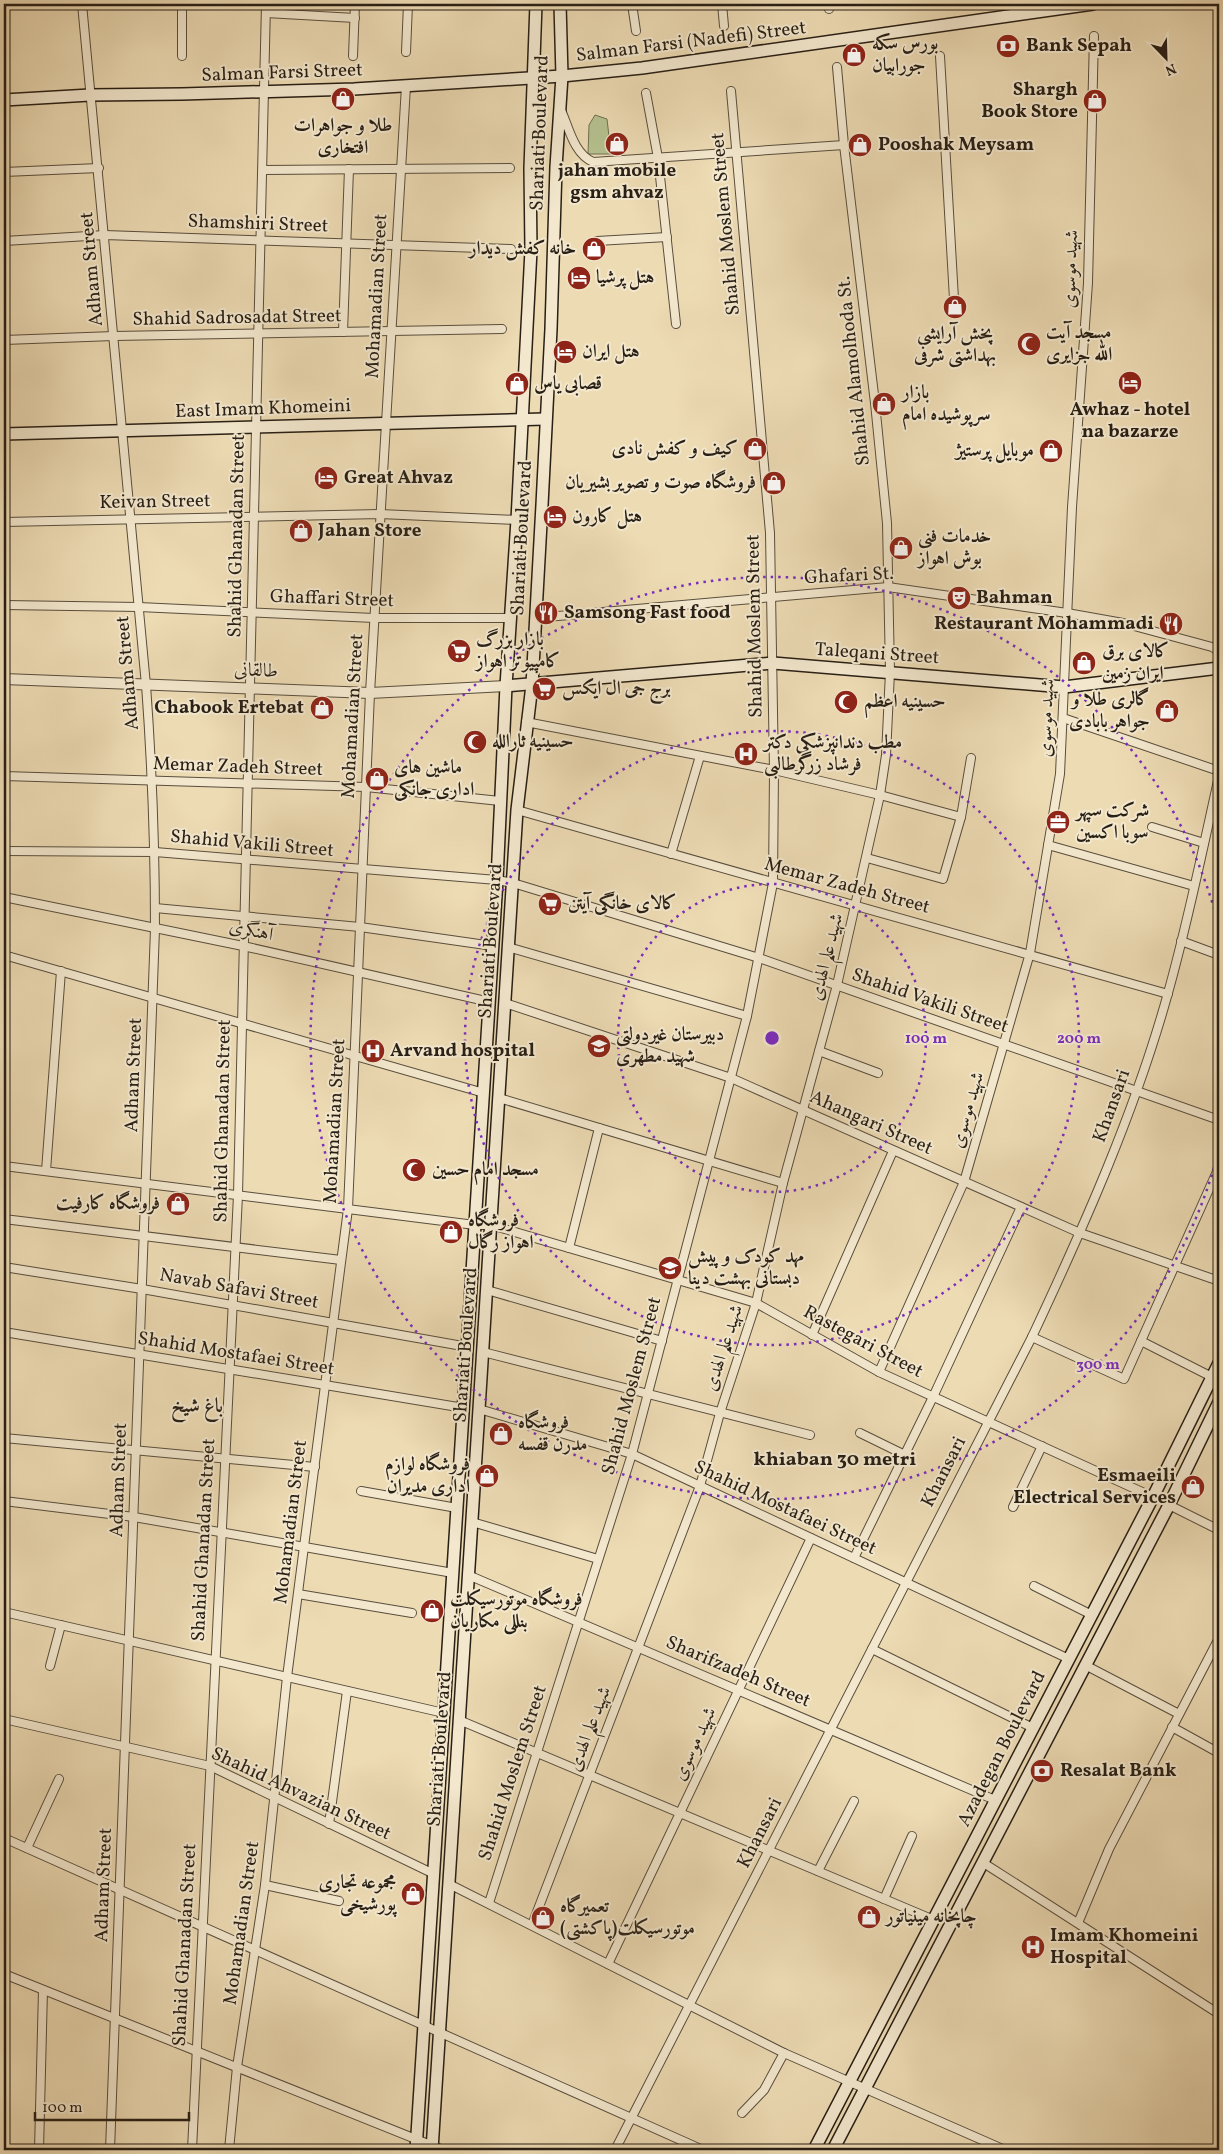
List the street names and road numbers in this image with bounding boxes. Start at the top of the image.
street label: Salman Farsi (Nadefi) Street [574,15,808,69]
street label: Shariati Boulevard [524,55,556,211]
street label: Salman Farsi Street [201,57,364,89]
street label: Shahid Moslem Street [705,131,747,317]
street label: Shamshiri Street [187,209,329,239]
street label: Adham Street [74,210,110,327]
street label: Mohamadian Street [360,213,394,379]
street label: شهید موسوی [1057,229,1085,309]
street label: Shahid Alamolhoda St. [831,275,877,467]
street label: Shahid Sadrosadat Street [132,303,342,333]
street label: East Imam Khomeini [175,393,352,425]
street label: Shahid Ghanadan Street [222,434,252,638]
street label: Shariati Boulevard [505,460,539,616]
street label: Keivan Street [99,488,211,516]
street label: Shahid Moslem Street [740,534,770,718]
street label: Ghafari St. [803,561,895,591]
street label: Ghaffari Street [270,584,395,614]
street label: Adham Street [110,614,146,731]
street label: Mohamadian Street [336,633,370,799]
street label: Taleqani Street [814,637,940,671]
street label: طالقانی [234,657,278,685]
street label: شهید موسوی [1033,678,1061,758]
street label: Memar Zadeh Street [152,751,324,783]
street label: Shahid Vakili Street [169,824,335,864]
street label: Memar Zadeh Street [761,851,933,921]
street label: Shariati Boulevard [473,862,509,1020]
street label: شهید علم الهدی [804,910,855,1005]
street label: آهنگری [227,914,277,949]
street label: Shahid Vakili Street [848,962,1012,1040]
street label: Adham Street [119,1017,149,1133]
street label: Shahid Ghanadan Street [208,1019,238,1223]
street label: Mohamadian Street [318,1038,352,1204]
street label: Khansari [1087,1065,1137,1146]
street label: شهید موسوی [945,1069,991,1151]
street label: Ahangari Street [805,1084,937,1162]
street label: Navab Safavi Street [157,1262,321,1316]
street label: Shariati Boulevard [448,1266,484,1424]
street label: Shahid Moslem Street [596,1294,668,1478]
street label: Rastegari Street [798,1299,928,1385]
street label: شهید علم الهدی [698,1301,755,1396]
street label: Shahid Mostafaei Street [136,1326,337,1382]
street label: Adham Street [104,1422,134,1538]
street label: Khansari [915,1432,973,1512]
street label: Shahid Ghanadan Street [186,1437,222,1642]
street label: Mohamadian Street [268,1438,314,1606]
street label: Shahid Mostafaei Street [689,1454,881,1562]
street label: Sharifzadeh Street [662,1630,815,1714]
street label: Azadegan Boulevard [951,1667,1053,1831]
street label: Shariati Boulevard [422,1670,458,1828]
street label: Shahid Moslem Street [472,1681,554,1864]
street label: شهید علم الهدی [562,1683,623,1777]
street label: شهید موسوی [667,1703,723,1785]
street label: Shahid Ahvazian Street [207,1741,396,1847]
street label: Khansari [731,1793,789,1873]
street label: Adham Street [89,1827,119,1943]
street label: Mohamadian Street [218,1839,266,2007]
street label: Shahid Ghanadan Street [167,1842,203,2047]

